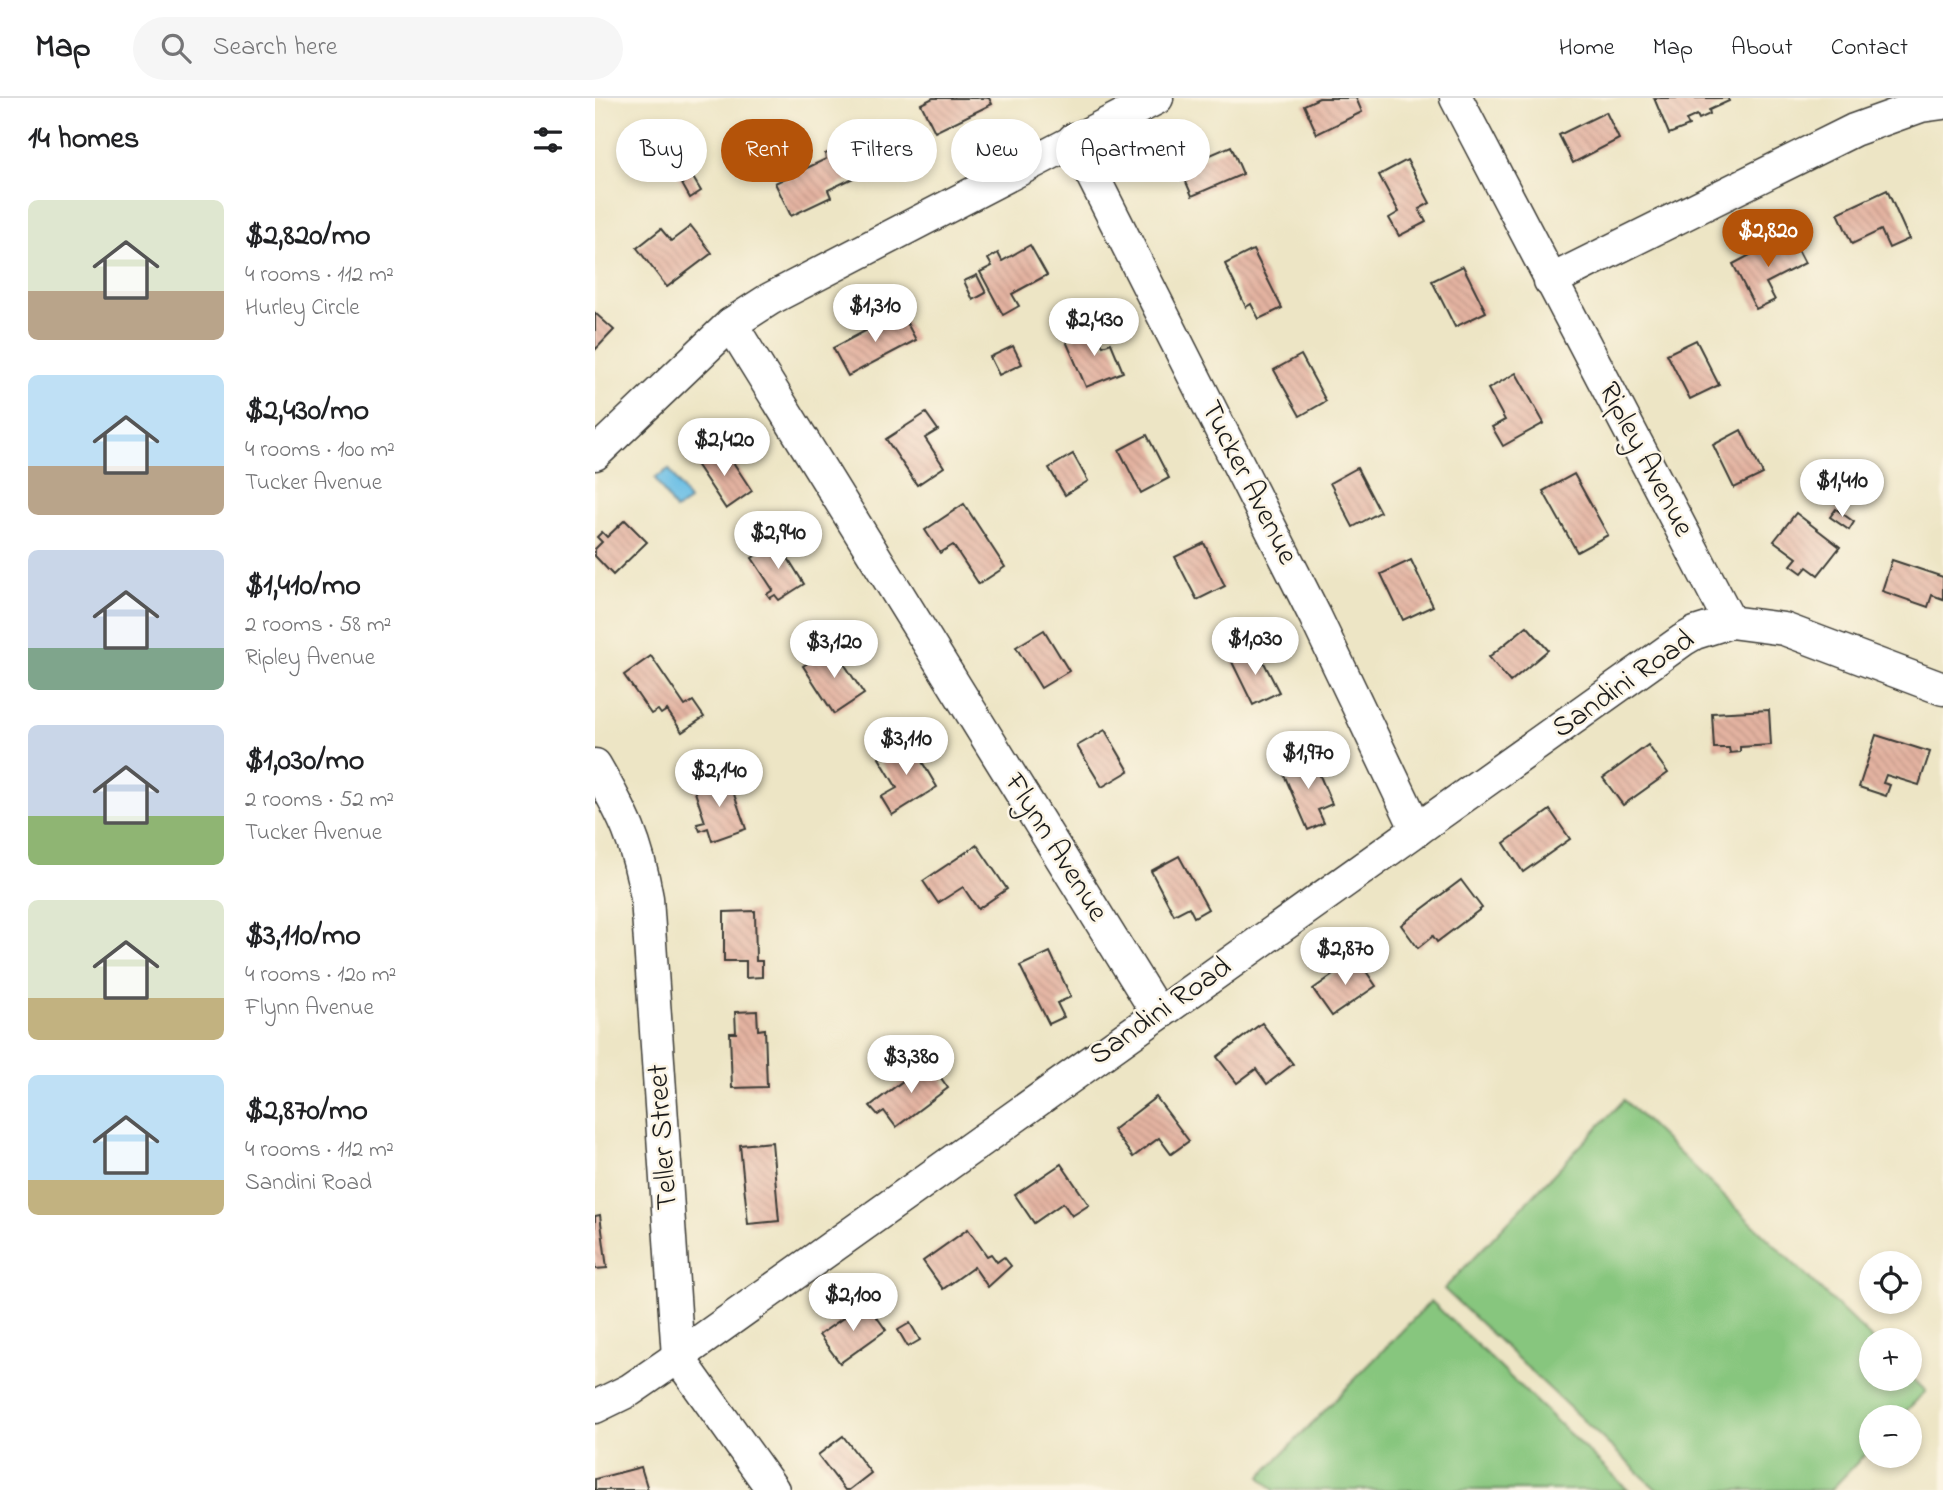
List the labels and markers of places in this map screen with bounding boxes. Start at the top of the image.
pin: $2,820 [1711,209,1825,269]
pin: $1,310 [818,285,932,344]
pin: $2,430 [1037,299,1151,358]
pin: $2,420 [667,418,781,478]
pin: $1,410 [1785,460,1899,519]
pin: $2,940 [721,512,835,571]
pin: $1,030 [1198,618,1312,677]
pin: $3,120 [777,620,891,680]
pin: $3,110 [849,718,963,777]
pin: $1,970 [1251,732,1365,791]
pin: $2,140 [662,750,776,809]
pin: $2,870 [1288,928,1402,987]
pin: $3,380 [854,1035,968,1095]
pin: $2,100 [796,1274,910,1333]

